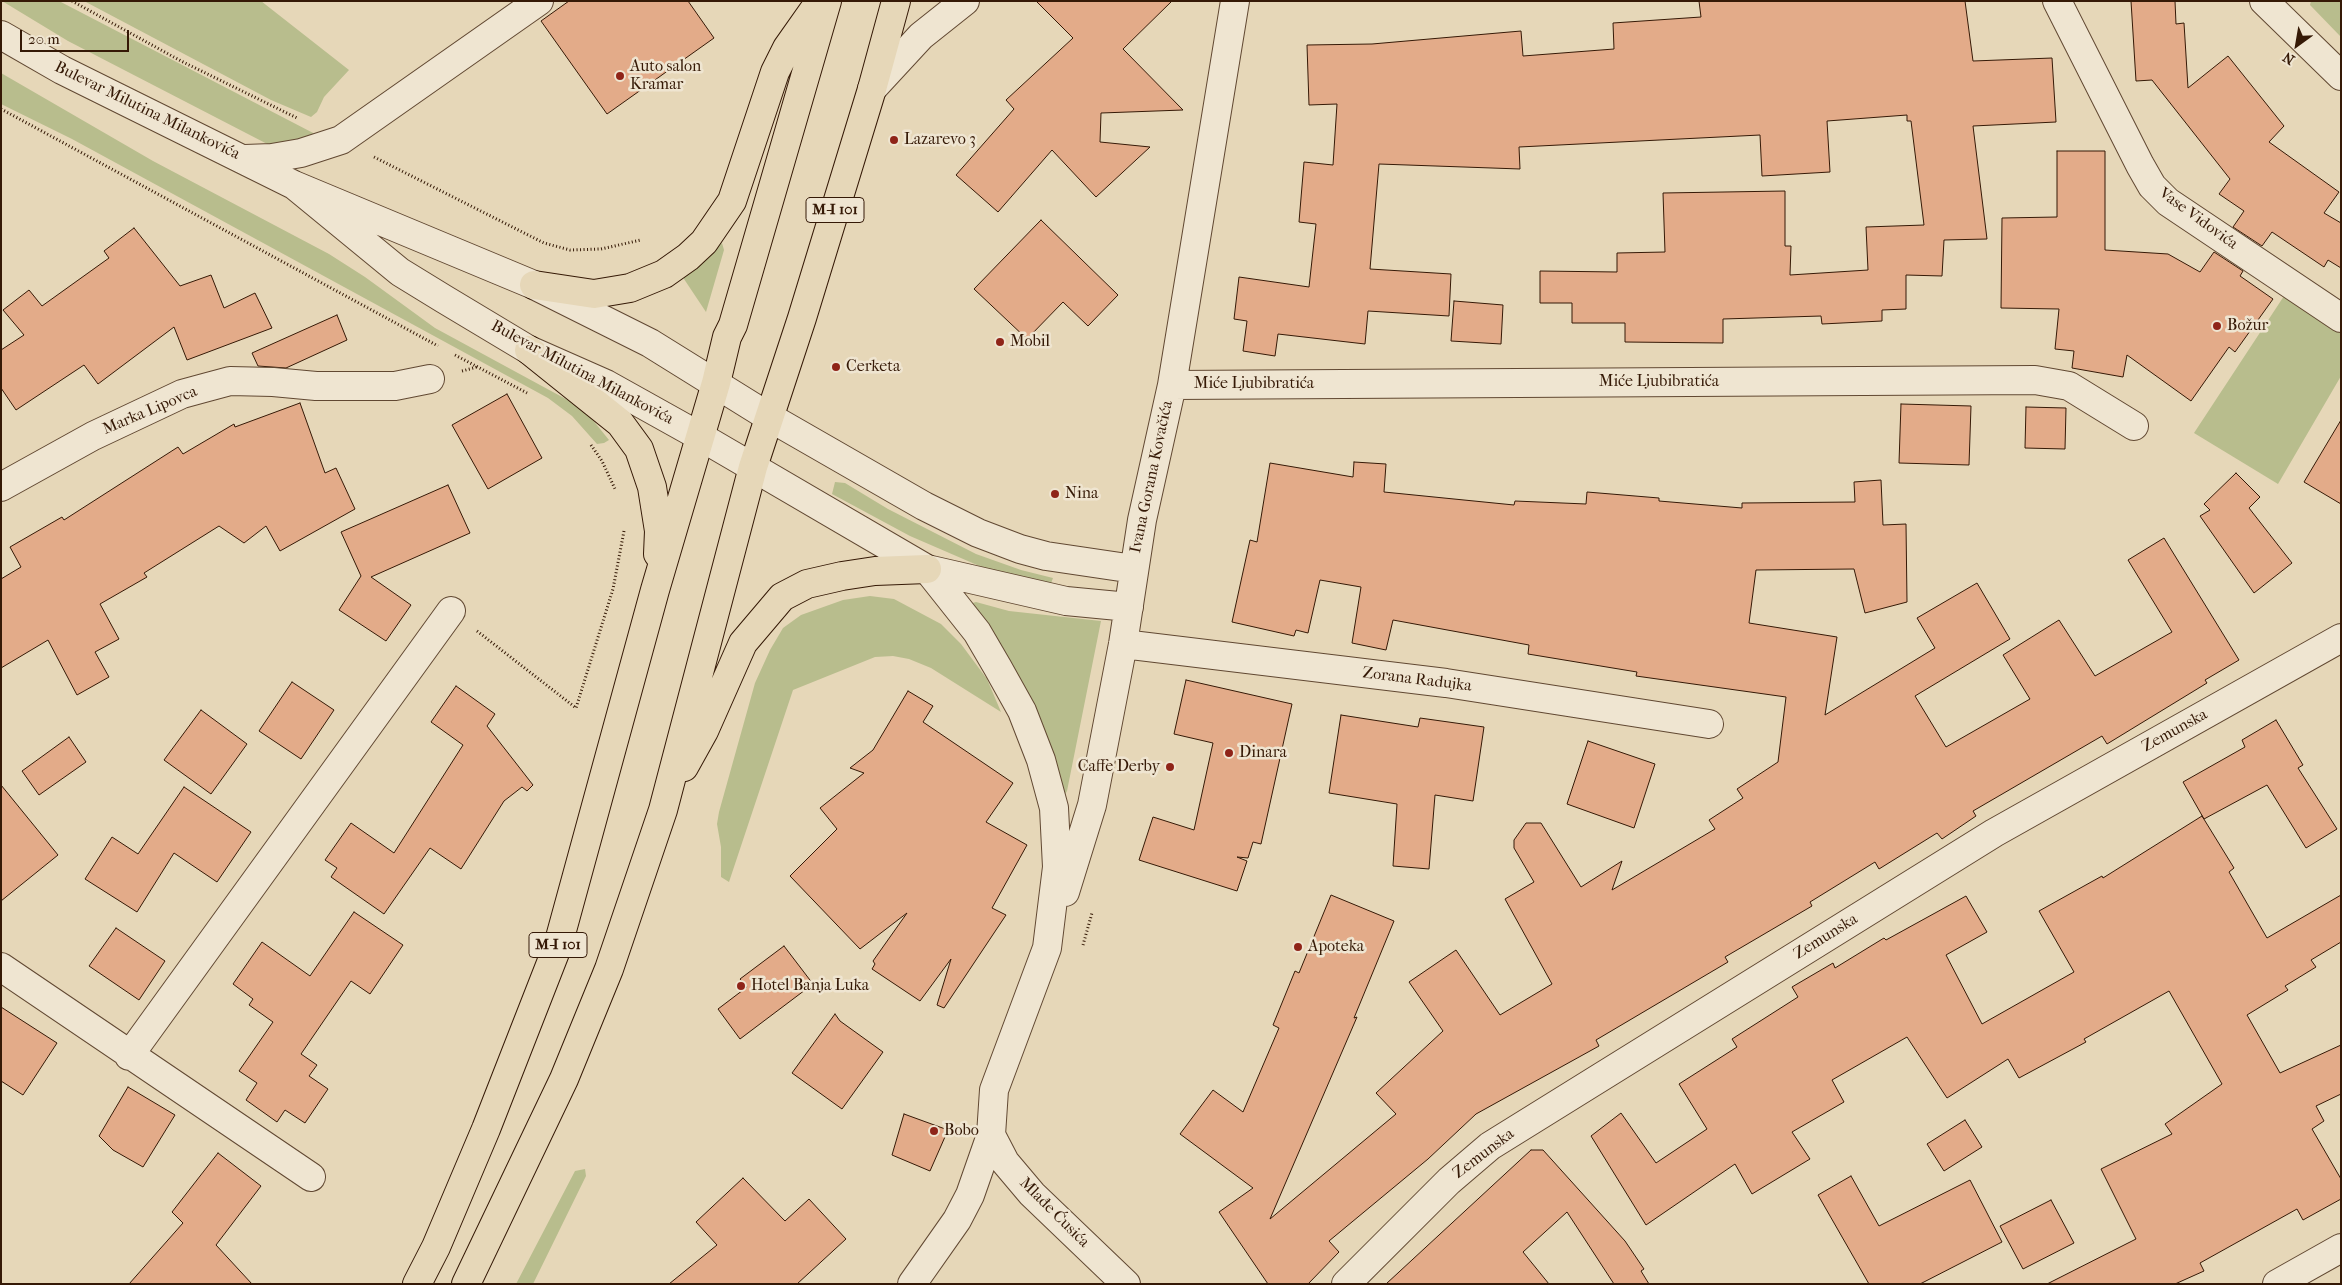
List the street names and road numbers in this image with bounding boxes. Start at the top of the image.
street label: Bulevar Milutina Milankovića [51,58,243,164]
street label: Vase Vidovića [2155,184,2241,254]
road number: M-I 101 [806,198,864,222]
street label: Bulevar Milutina Milankovića [488,317,676,429]
street label: Miće Ljubibratića [1599,372,1719,392]
street label: Miće Ljubibratića [1194,374,1314,394]
street label: Marka Lipovca [100,382,200,440]
street label: Ivana Gorana Kovačića [1126,399,1178,555]
street label: Zorana Radujka [1361,664,1473,696]
street label: Zemunska [2139,705,2211,757]
street label: Zemunska [1790,910,1862,964]
road number: M-I 101 [529,932,587,958]
street label: Zemunska [1450,1125,1518,1183]
street label: Mlađe Ćusića [1015,1174,1093,1252]

